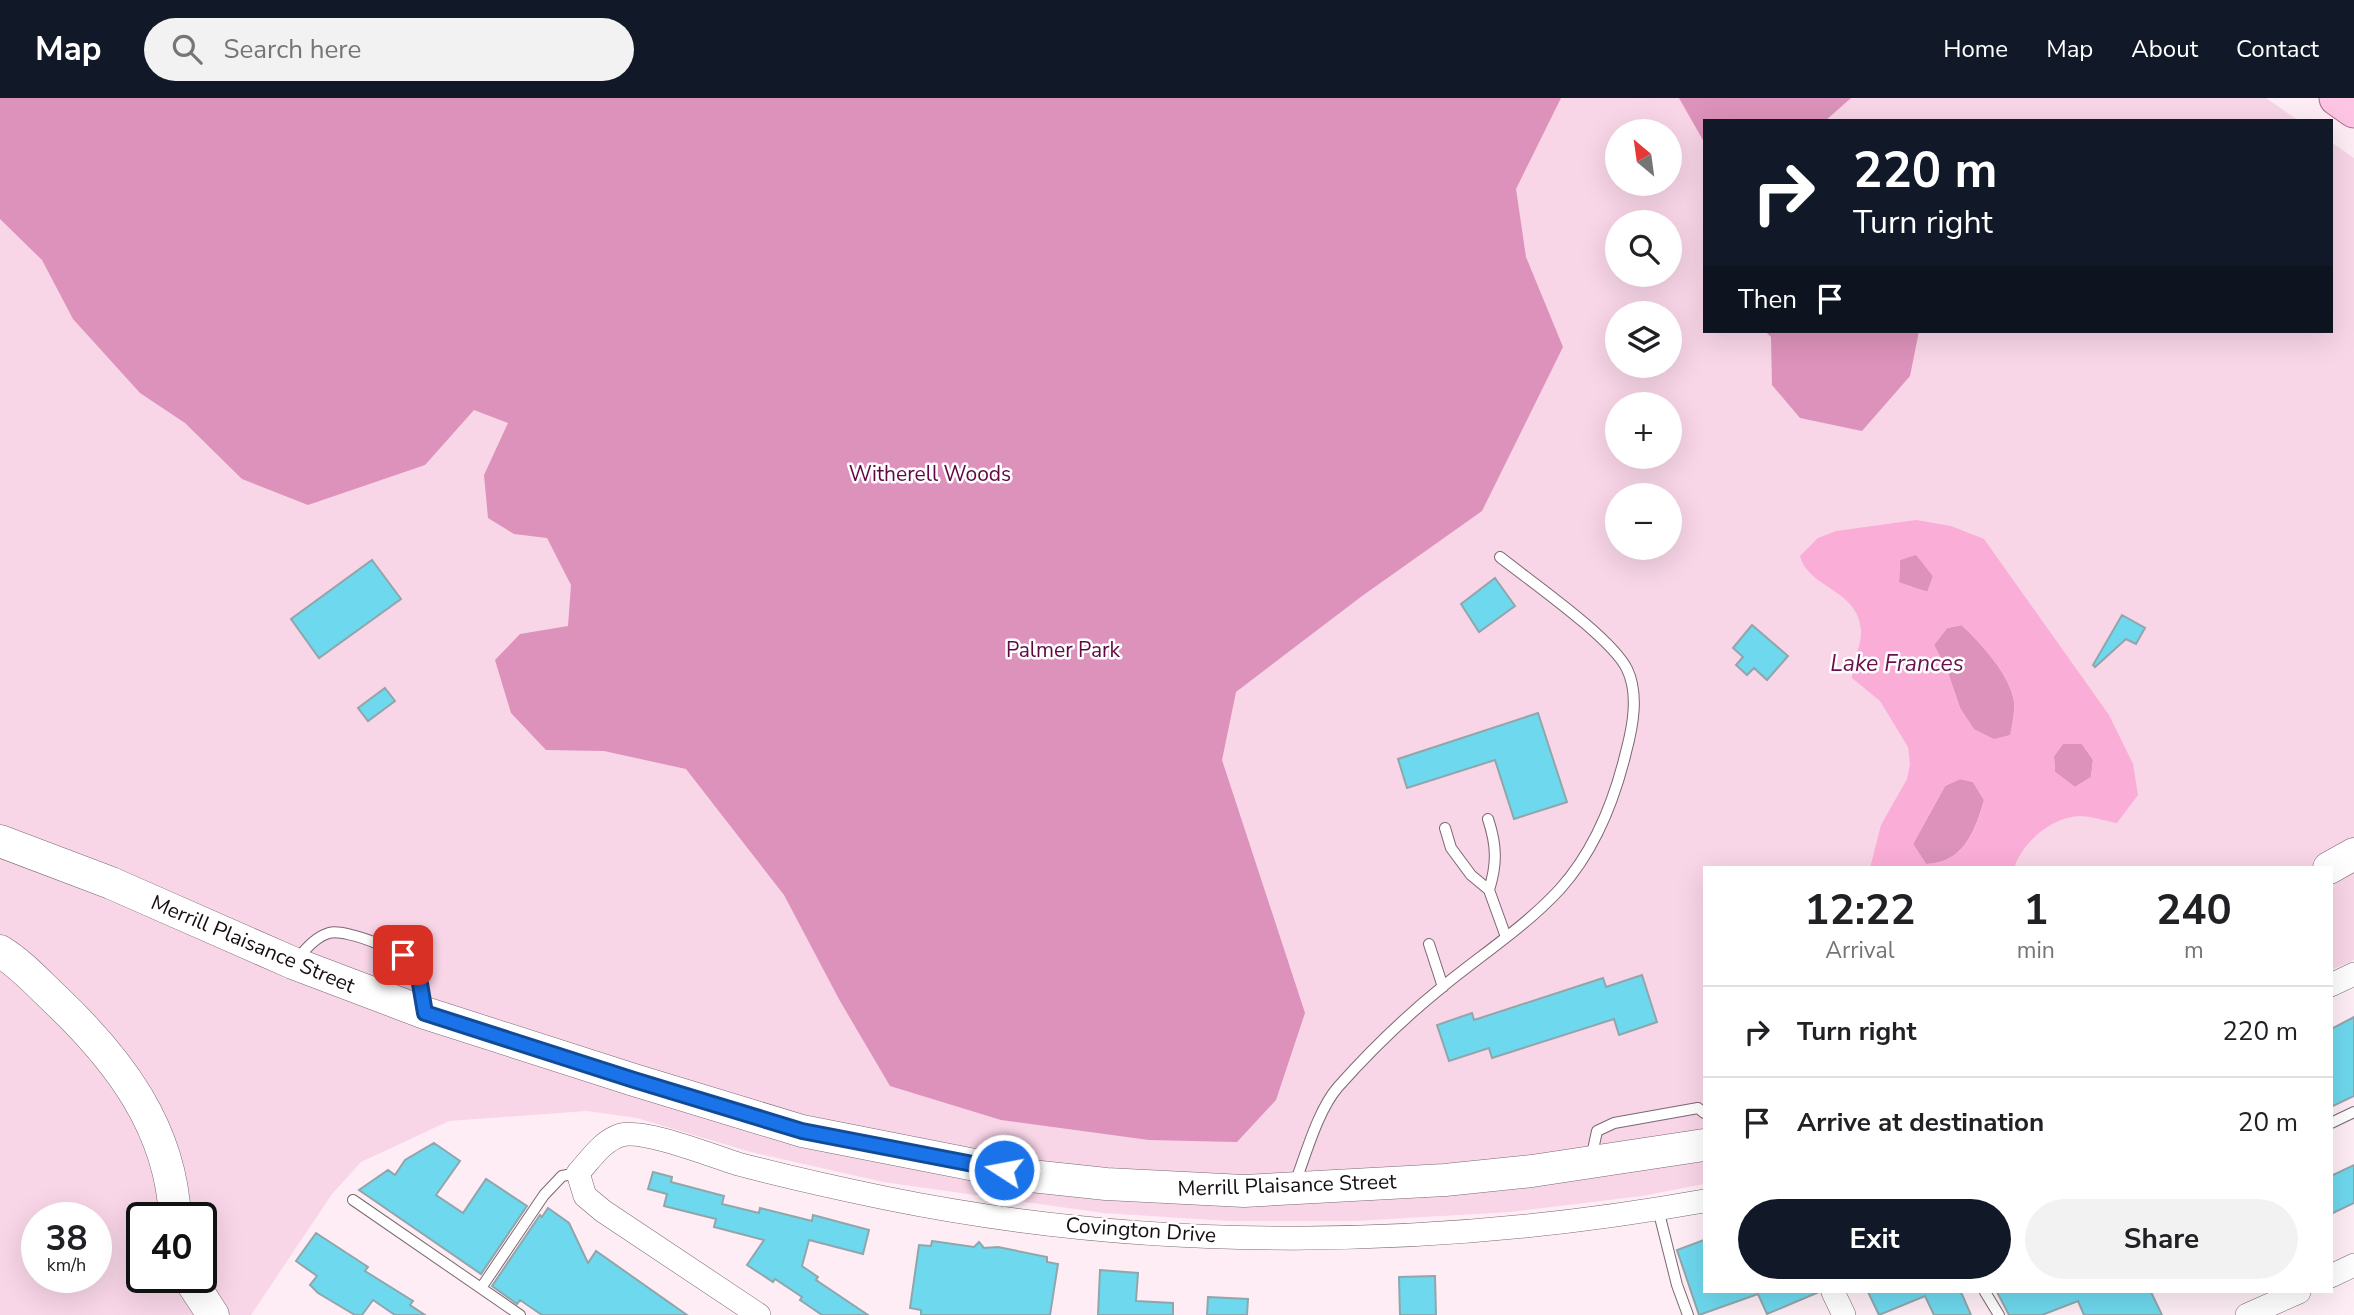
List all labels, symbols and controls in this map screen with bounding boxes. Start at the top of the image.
search box [144,18,634,81]
text: Map [35,27,102,72]
icon: search [168,30,206,68]
text: Search here [224,32,361,67]
text: Home [1943,33,2008,65]
text: Map [2046,33,2093,65]
text: About [2131,33,2198,65]
text: Contact [2236,33,2319,65]
north arrow [1605,119,1682,196]
map controls [1605,119,1682,560]
text: 220 m [1853,137,1997,204]
icon: right [1738,147,1829,238]
text: Turn right [1853,201,1993,244]
button: search [1605,210,1682,287]
icon: arrive [1811,280,1849,318]
text: Then [1738,282,1797,317]
button: layers [1605,301,1682,378]
button: + [1605,392,1682,469]
park label: Witherell Woods [849,460,1011,488]
button: − [1605,483,1682,560]
park label: Palmer Park [1006,636,1121,664]
water label: Lake Frances [1830,648,1964,679]
text: 12:22 [1804,882,1915,939]
text: 1 [2023,882,2048,939]
text: 240 [2156,882,2232,939]
street label: Merrill Plaisance Street [147,888,360,1000]
pin [373,925,433,985]
text: Arrival [1825,935,1894,966]
text: min [2017,935,2055,966]
text: m [2184,935,2204,966]
icon: arrive [384,936,422,974]
icon: right [1738,1013,1776,1051]
text: Turn right [1797,1014,1916,1049]
text: 220 m [2222,1014,2298,1049]
icon: arrive [1738,1104,1776,1142]
text: Arrive at destination [1797,1105,2044,1140]
text: 20 m [2238,1105,2298,1140]
position arrow [967,1133,1041,1207]
street label: Merrill Plaisance Street [1177,1167,1398,1203]
button: Exit [1738,1199,2011,1279]
button: Share [2025,1199,2298,1279]
speed limit sign: 40 [126,1202,217,1293]
street label: Covington Drive [1065,1211,1217,1249]
text: 38 [45,1215,88,1262]
text: km/h [47,1253,86,1277]

